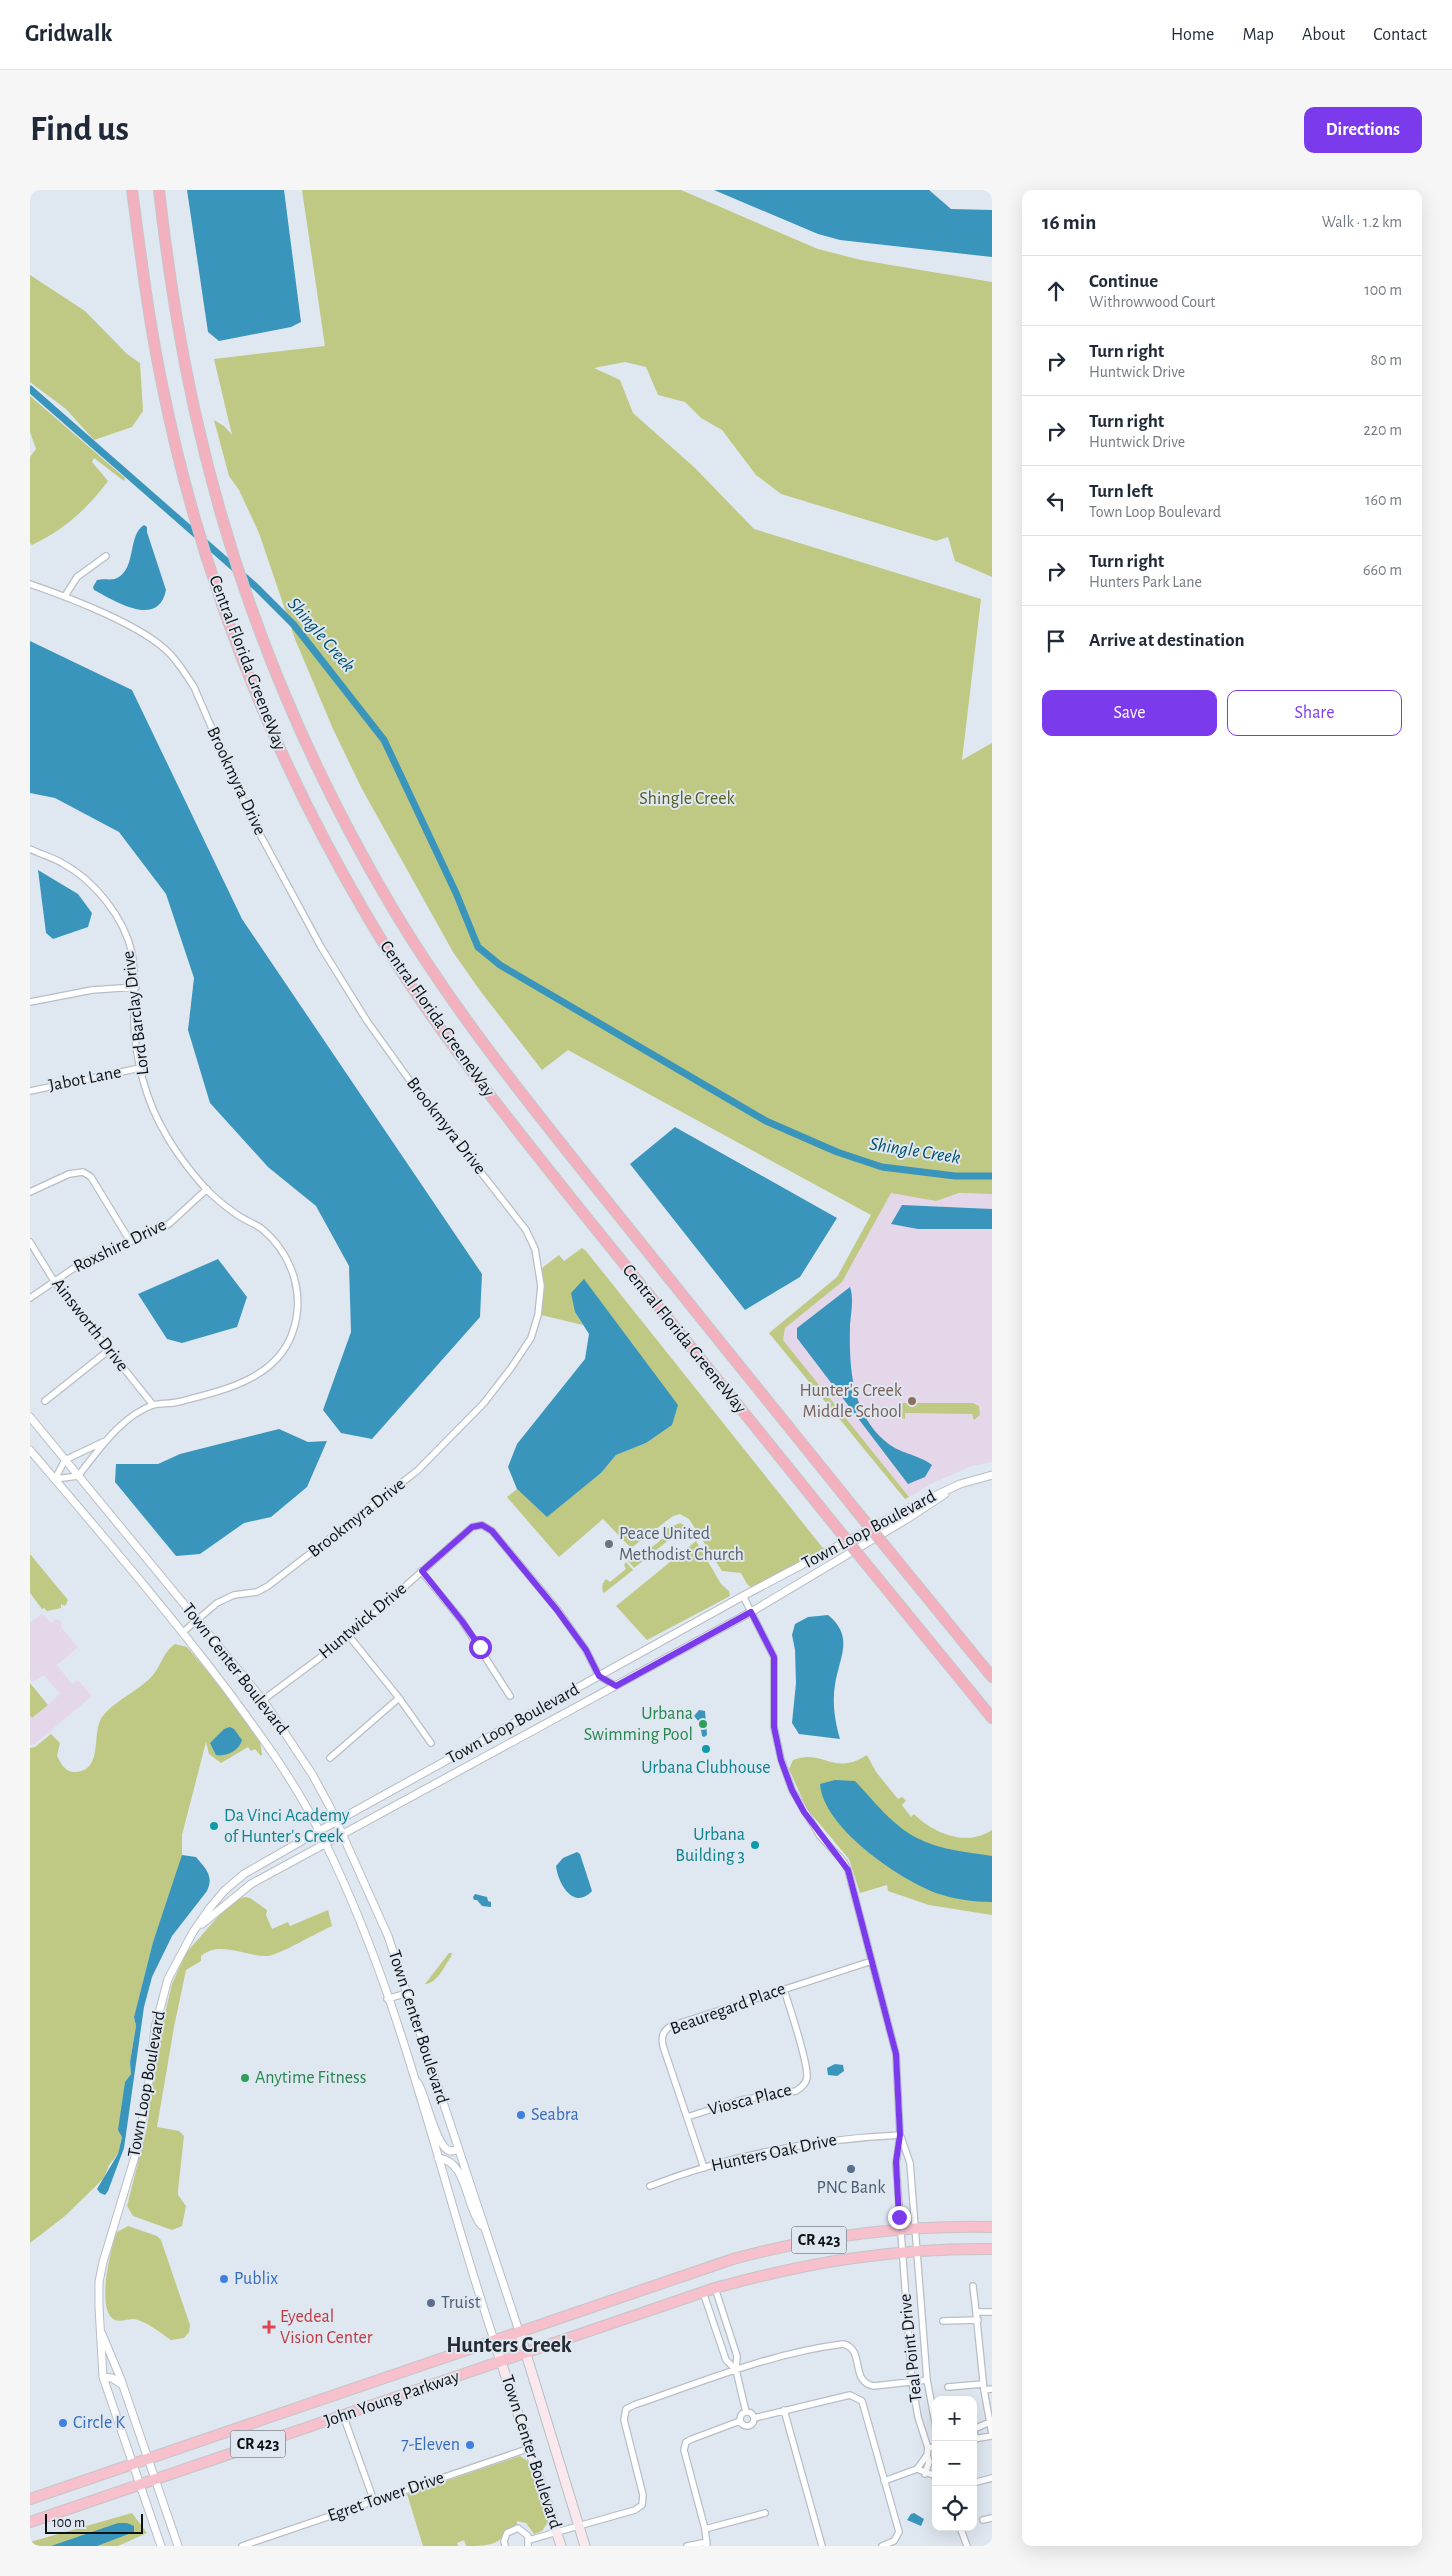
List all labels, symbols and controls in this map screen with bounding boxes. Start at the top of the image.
text: Gridwalk [25,22,112,46]
text: Home [1171,26,1214,44]
text: Map [1242,26,1274,44]
text: About [1302,26,1345,44]
text: Contact [1373,26,1427,44]
button: Directions [1304,107,1422,153]
text: Find us [30,112,129,147]
text: 16 min [1042,212,1096,233]
text: Walk · 1.2 km [1322,214,1402,230]
text: Continue [1089,272,1158,291]
icon: ahead [1042,277,1070,305]
text: 100 m [1364,282,1402,298]
text: Withrowwood Court [1089,294,1215,310]
text: Turn right [1089,342,1164,361]
icon: right [1042,347,1070,375]
text: 80 m [1371,352,1402,368]
text: Huntwick Drive [1089,364,1185,380]
text: Turn right [1089,412,1164,431]
icon: right [1042,417,1070,445]
text: 220 m [1364,422,1402,438]
text: Huntwick Drive [1089,434,1185,450]
text: Turn left [1089,482,1153,501]
icon: left [1042,487,1070,515]
text: 160 m [1365,492,1402,508]
text: Town Loop Boulevard [1089,504,1221,520]
text: Turn right [1089,552,1164,571]
icon: right [1042,557,1070,585]
text: 660 m [1363,562,1402,578]
street label: Central Florida GreeneWay [205,573,289,753]
text: Hunters Park Lane [1089,574,1202,590]
water label: Shingle Creek [284,594,358,676]
icon: arrive [1042,627,1070,655]
text: Arrive at destination [1089,631,1245,650]
button: Save [1042,690,1217,736]
button: Share [1227,690,1402,736]
street label: Brookmyra Drive [203,724,269,838]
park label: Shingle Creek [639,790,735,808]
street label: Central Florida GreeneWay [376,938,498,1101]
street label: Lord Barclay Drive [119,950,153,1076]
street label: Jabot Lane [47,1063,123,1095]
street label: Brookmyra Drive [403,1074,489,1178]
water label: Shingle Creek [868,1134,962,1168]
street label: Roxshire Drive [71,1216,169,1276]
street label: Central Florida GreeneWay [619,1261,750,1417]
street label: Ainsworth Drive [48,1275,132,1375]
place label: Hunter's Creek Middle School [799,1382,903,1421]
marker: Hunter's Creek Middle School [906,1395,918,1407]
street label: Brookmyra Drive [305,1475,409,1561]
street label: Town Loop Boulevard [799,1487,939,1573]
place label: Peace United Methodist Church [619,1525,744,1564]
marker: Peace United Methodist Church [603,1538,615,1550]
street label: Huntwick Drive [316,1579,410,1663]
street label: Town Center Boulevard [178,1600,292,1738]
route start [469,1636,492,1659]
street label: Town Loop Boulevard [444,1680,582,1768]
place label: Urbana Swimming Pool [584,1705,693,1744]
marker: Urbana Swimming Pool [697,1718,709,1730]
marker: Urbana Clubhouse [700,1743,712,1755]
place label: Urbana Clubhouse [641,1759,771,1777]
place label: Da Vinci Academy of Hunter's Creek [224,1807,350,1846]
marker: Da Vinci Academy of Hunter's Creek [208,1820,220,1832]
place label: Urbana Building 3 [675,1826,745,1865]
marker: Urbana Building 3 [749,1839,761,1851]
street label: Town Center Boulevard [385,1948,451,2106]
street label: Beauregard Place [668,1980,788,2038]
street label: Town Loop Boulevard [125,2009,169,2159]
place label: Anytime Fitness [255,2069,366,2087]
marker: Anytime Fitness [239,2072,251,2084]
street label: Viosca Place [706,2081,794,2119]
place label: Seabra [531,2106,579,2124]
marker: Seabra [515,2109,527,2121]
street label: Hunters Oak Drive [710,2131,838,2175]
marker: PNC Bank [845,2163,857,2175]
place label: PNC Bank [817,2179,886,2197]
route end [888,2206,911,2229]
road number: CR 423 [792,2226,846,2254]
place label: Publix [234,2270,278,2288]
marker: Publix [218,2273,230,2285]
street label: Teal Point Drive [896,2293,926,2403]
place label: Truist [441,2294,481,2312]
marker: Truist [425,2297,437,2309]
place label: Eyedeal Vision Center [280,2308,373,2347]
marker: Eyedeal Vision Center [262,2320,276,2334]
district label: Hunters Creek [446,2334,572,2356]
street label: John Young Parkway [322,2367,462,2431]
street label: Town Center Boulevard [498,2373,564,2531]
map controls [932,2396,977,2531]
button: + [932,2396,977,2441]
place label: Circle K [73,2414,125,2432]
marker: Circle K [57,2417,69,2429]
road number: CR 423 [230,2430,286,2458]
place label: 7-Eleven [401,2436,460,2454]
marker: 7-Eleven [464,2439,476,2451]
button: − [932,2441,977,2486]
street label: Egret Tower Drive [325,2469,447,2525]
button: locate [932,2486,977,2531]
scale bar [45,2511,142,2534]
text: 100 m [52,2516,85,2530]

